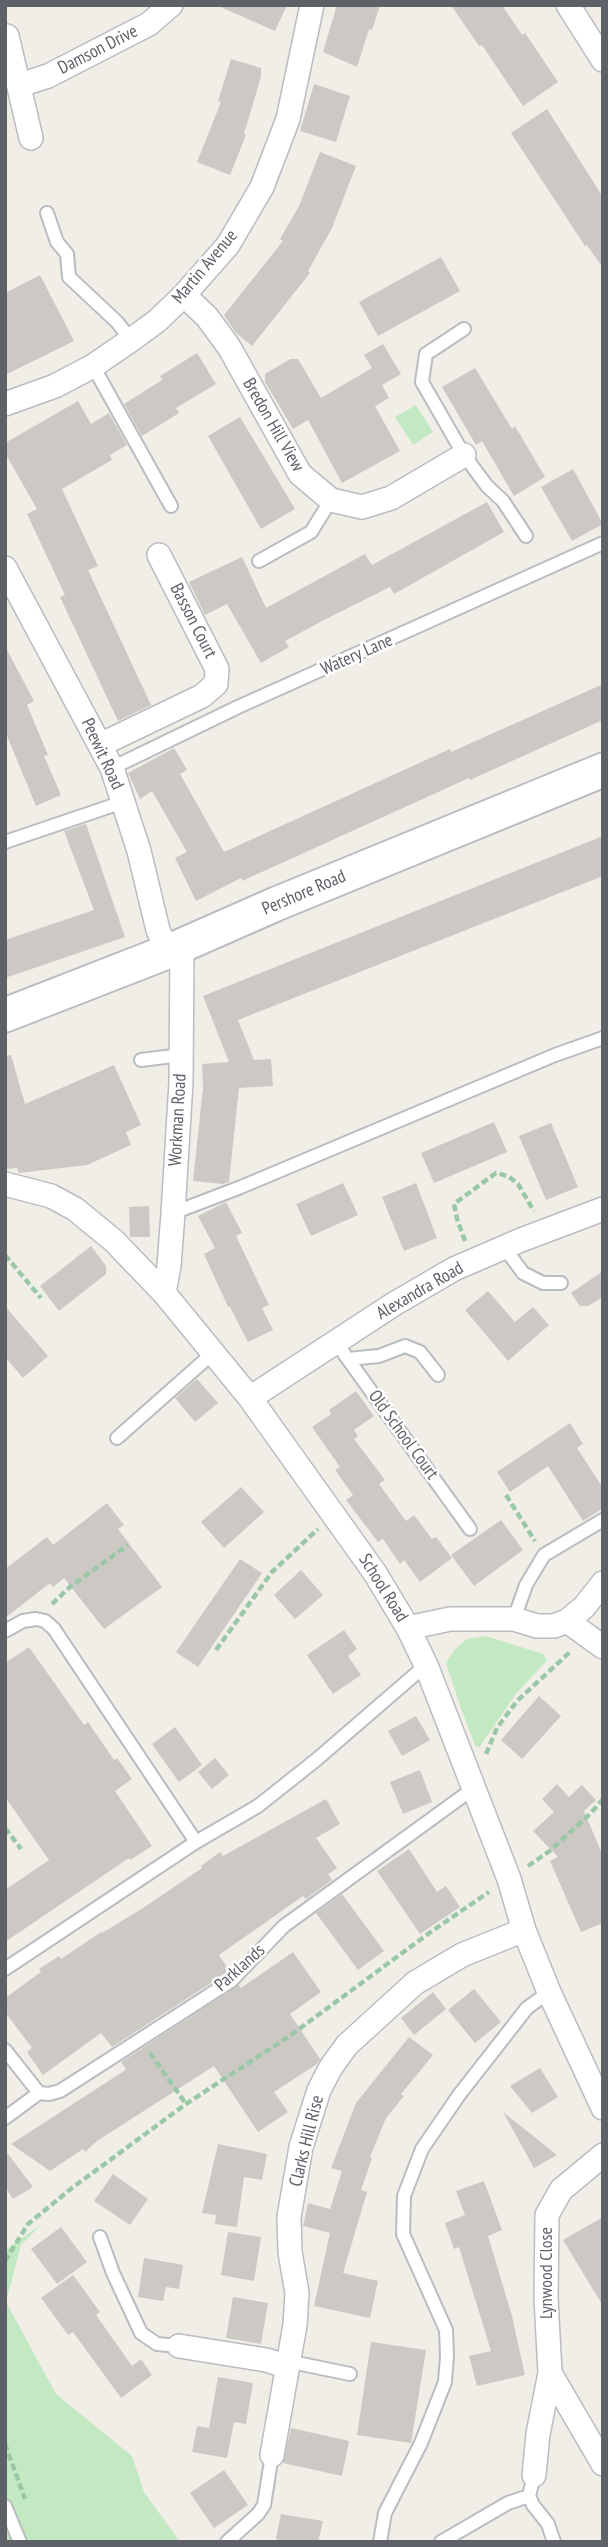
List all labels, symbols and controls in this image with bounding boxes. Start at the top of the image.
street label: Damson Drive [54,21,142,79]
street label: Martin Avenue [168,226,242,308]
street label: Bredon Hill View [238,375,308,475]
street label: Basson Court [165,580,221,662]
street label: Watery Lane [318,630,396,680]
street label: Peewit Road [76,715,128,793]
street label: Pershore Road [259,866,349,920]
street label: Workman Road [165,1073,191,1167]
street label: Alexandra Road [373,1257,467,1325]
street label: Old School Court [363,1386,443,1484]
street label: School Road [354,1550,412,1626]
street label: Parklands [211,1940,269,1996]
street label: Clarks Hill Rise [285,2093,329,2189]
street label: Lynwood Close [536,2227,558,2319]

